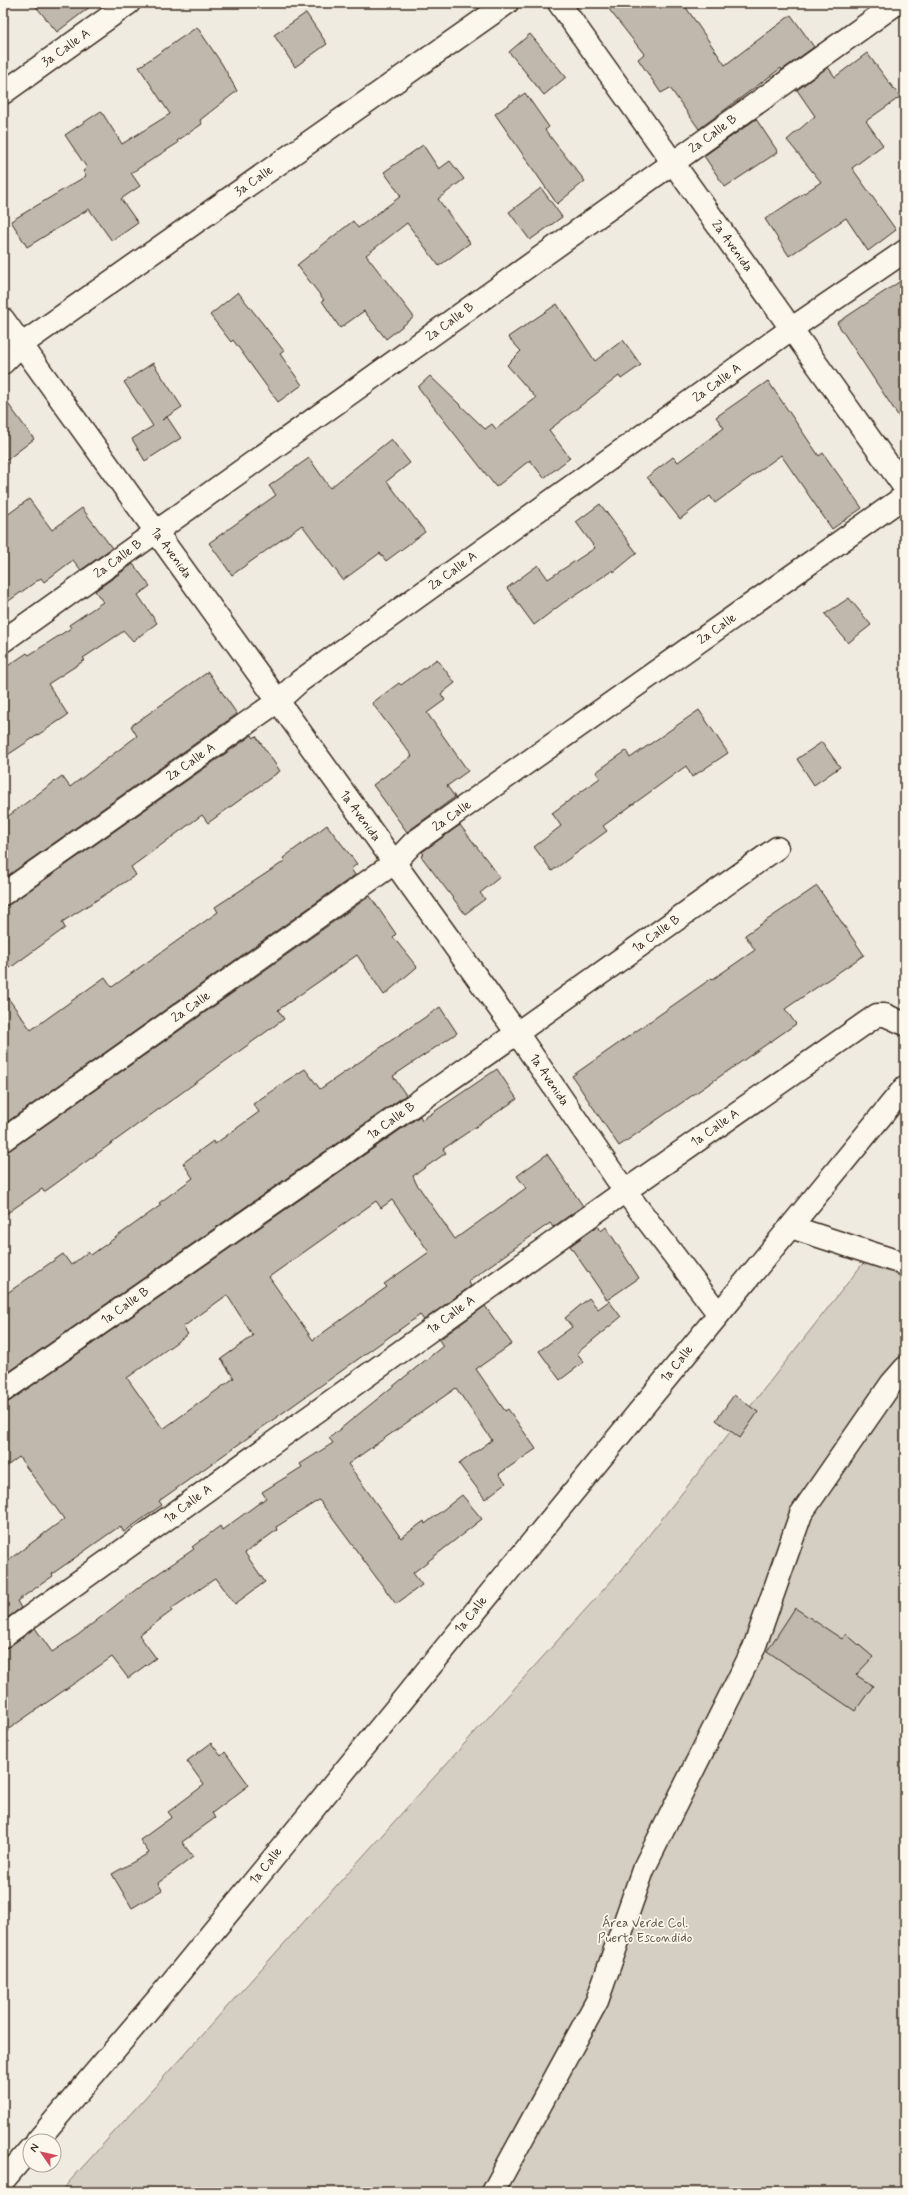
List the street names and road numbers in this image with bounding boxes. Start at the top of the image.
street label: 3a Calle A [38,25,94,71]
street label: 2a Calle B [685,111,741,157]
street label: 3a Calle [231,162,277,200]
street label: 2a Avenida [707,217,757,275]
street label: 2a Calle B [422,299,478,345]
street label: 2a Calle A [689,360,745,406]
street label: 1a Avenida [147,524,195,582]
street label: 2a Calle B [90,536,146,582]
street label: 2a Calle A [425,548,481,594]
street label: 2a Calle [694,609,740,649]
street label: 2a Calle A [163,739,219,785]
street label: 1a Avenida [336,787,384,845]
street label: 2a Calle [429,796,475,836]
street label: 1a Calle B [628,911,684,957]
street label: 2a Calle [168,987,214,1027]
street label: 1a Avenida [525,1051,573,1109]
street label: 1a Calle B [363,1098,419,1144]
street label: 1a Calle A [687,1105,743,1151]
street label: 1a Calle B [97,1283,153,1329]
street label: 1a Calle A [424,1292,478,1338]
street label: 1a Calle [657,1342,697,1386]
street label: 1a Calle A [161,1481,215,1527]
street label: 1a Calle [451,1593,491,1637]
street label: 1a Calle [246,1844,286,1888]

